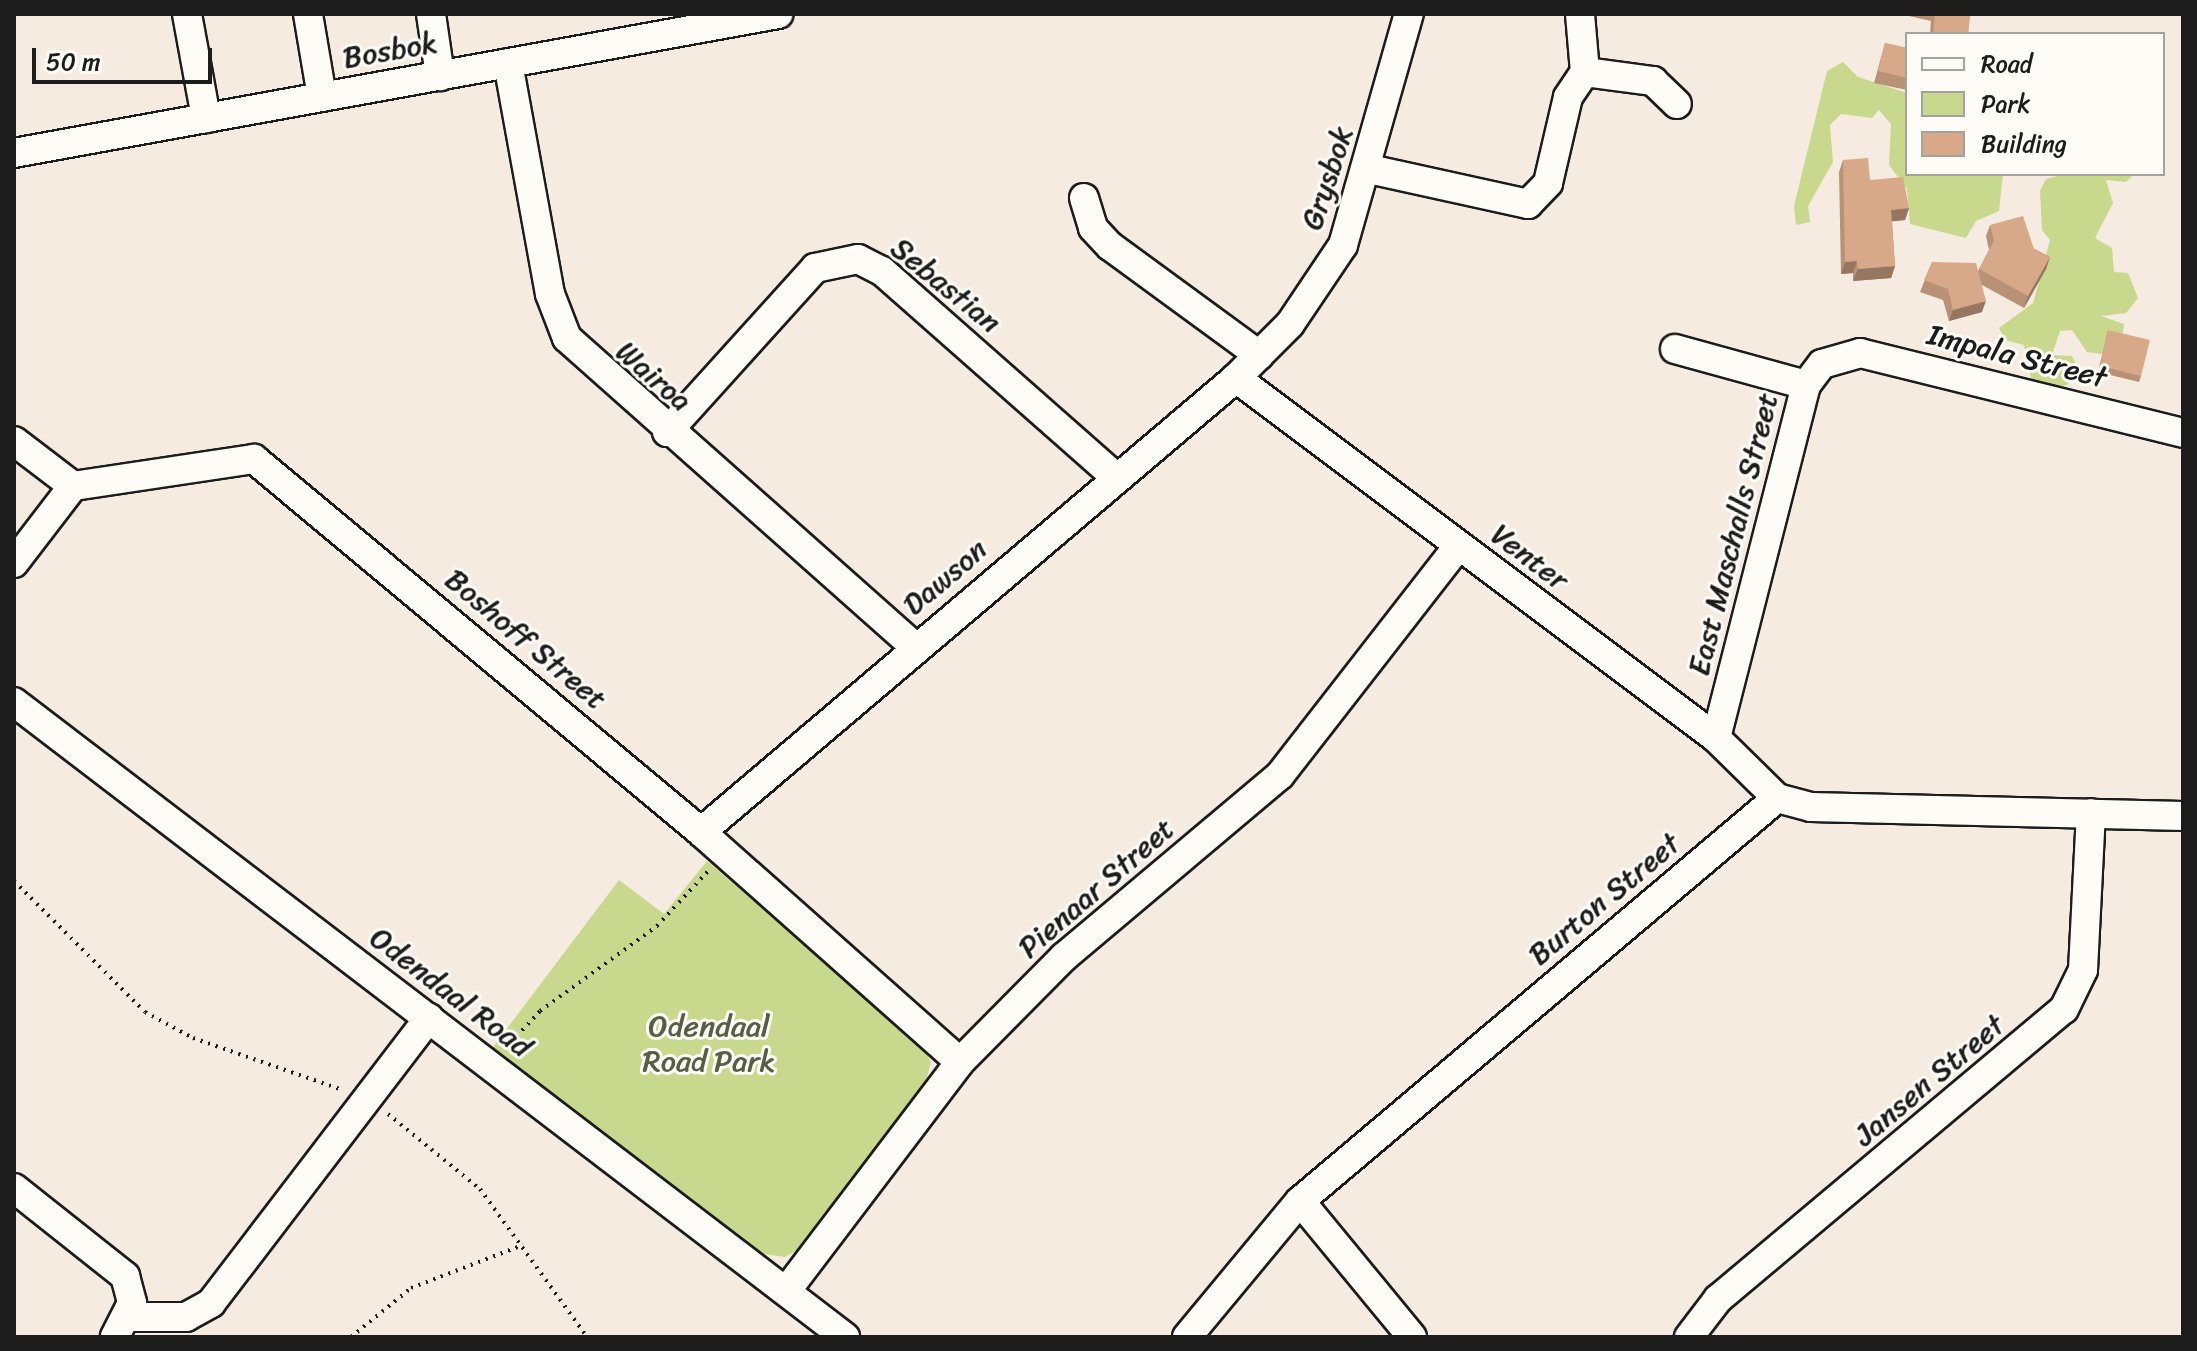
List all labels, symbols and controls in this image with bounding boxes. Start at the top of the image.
street label: Bosbok [340,24,440,76]
scale bar [36,32,216,82]
legend [1905,32,2165,176]
text: 50 m [46,41,101,83]
text: Road [1981,43,2032,85]
text: Park [1981,83,2030,125]
street label: Grysbok [1293,122,1361,234]
text: Building [1981,123,2067,165]
street label: Sebastian [884,230,1008,340]
street label: Impala Street [1923,316,2111,396]
street label: Wairoa [609,333,699,419]
street label: East Maschalls Street [1680,389,1786,679]
street label: Venter [1484,516,1576,598]
street label: Dawson [895,531,995,623]
street label: Boshoff Street [438,561,614,717]
street label: Pienaar Street [1010,810,1182,966]
street label: Burton Street [1521,825,1687,973]
street label: Odendaal Road [363,919,539,1065]
street label: Jansen Street [1846,1006,2012,1154]
park label: Odendaal Road Park [642,1008,776,1078]

